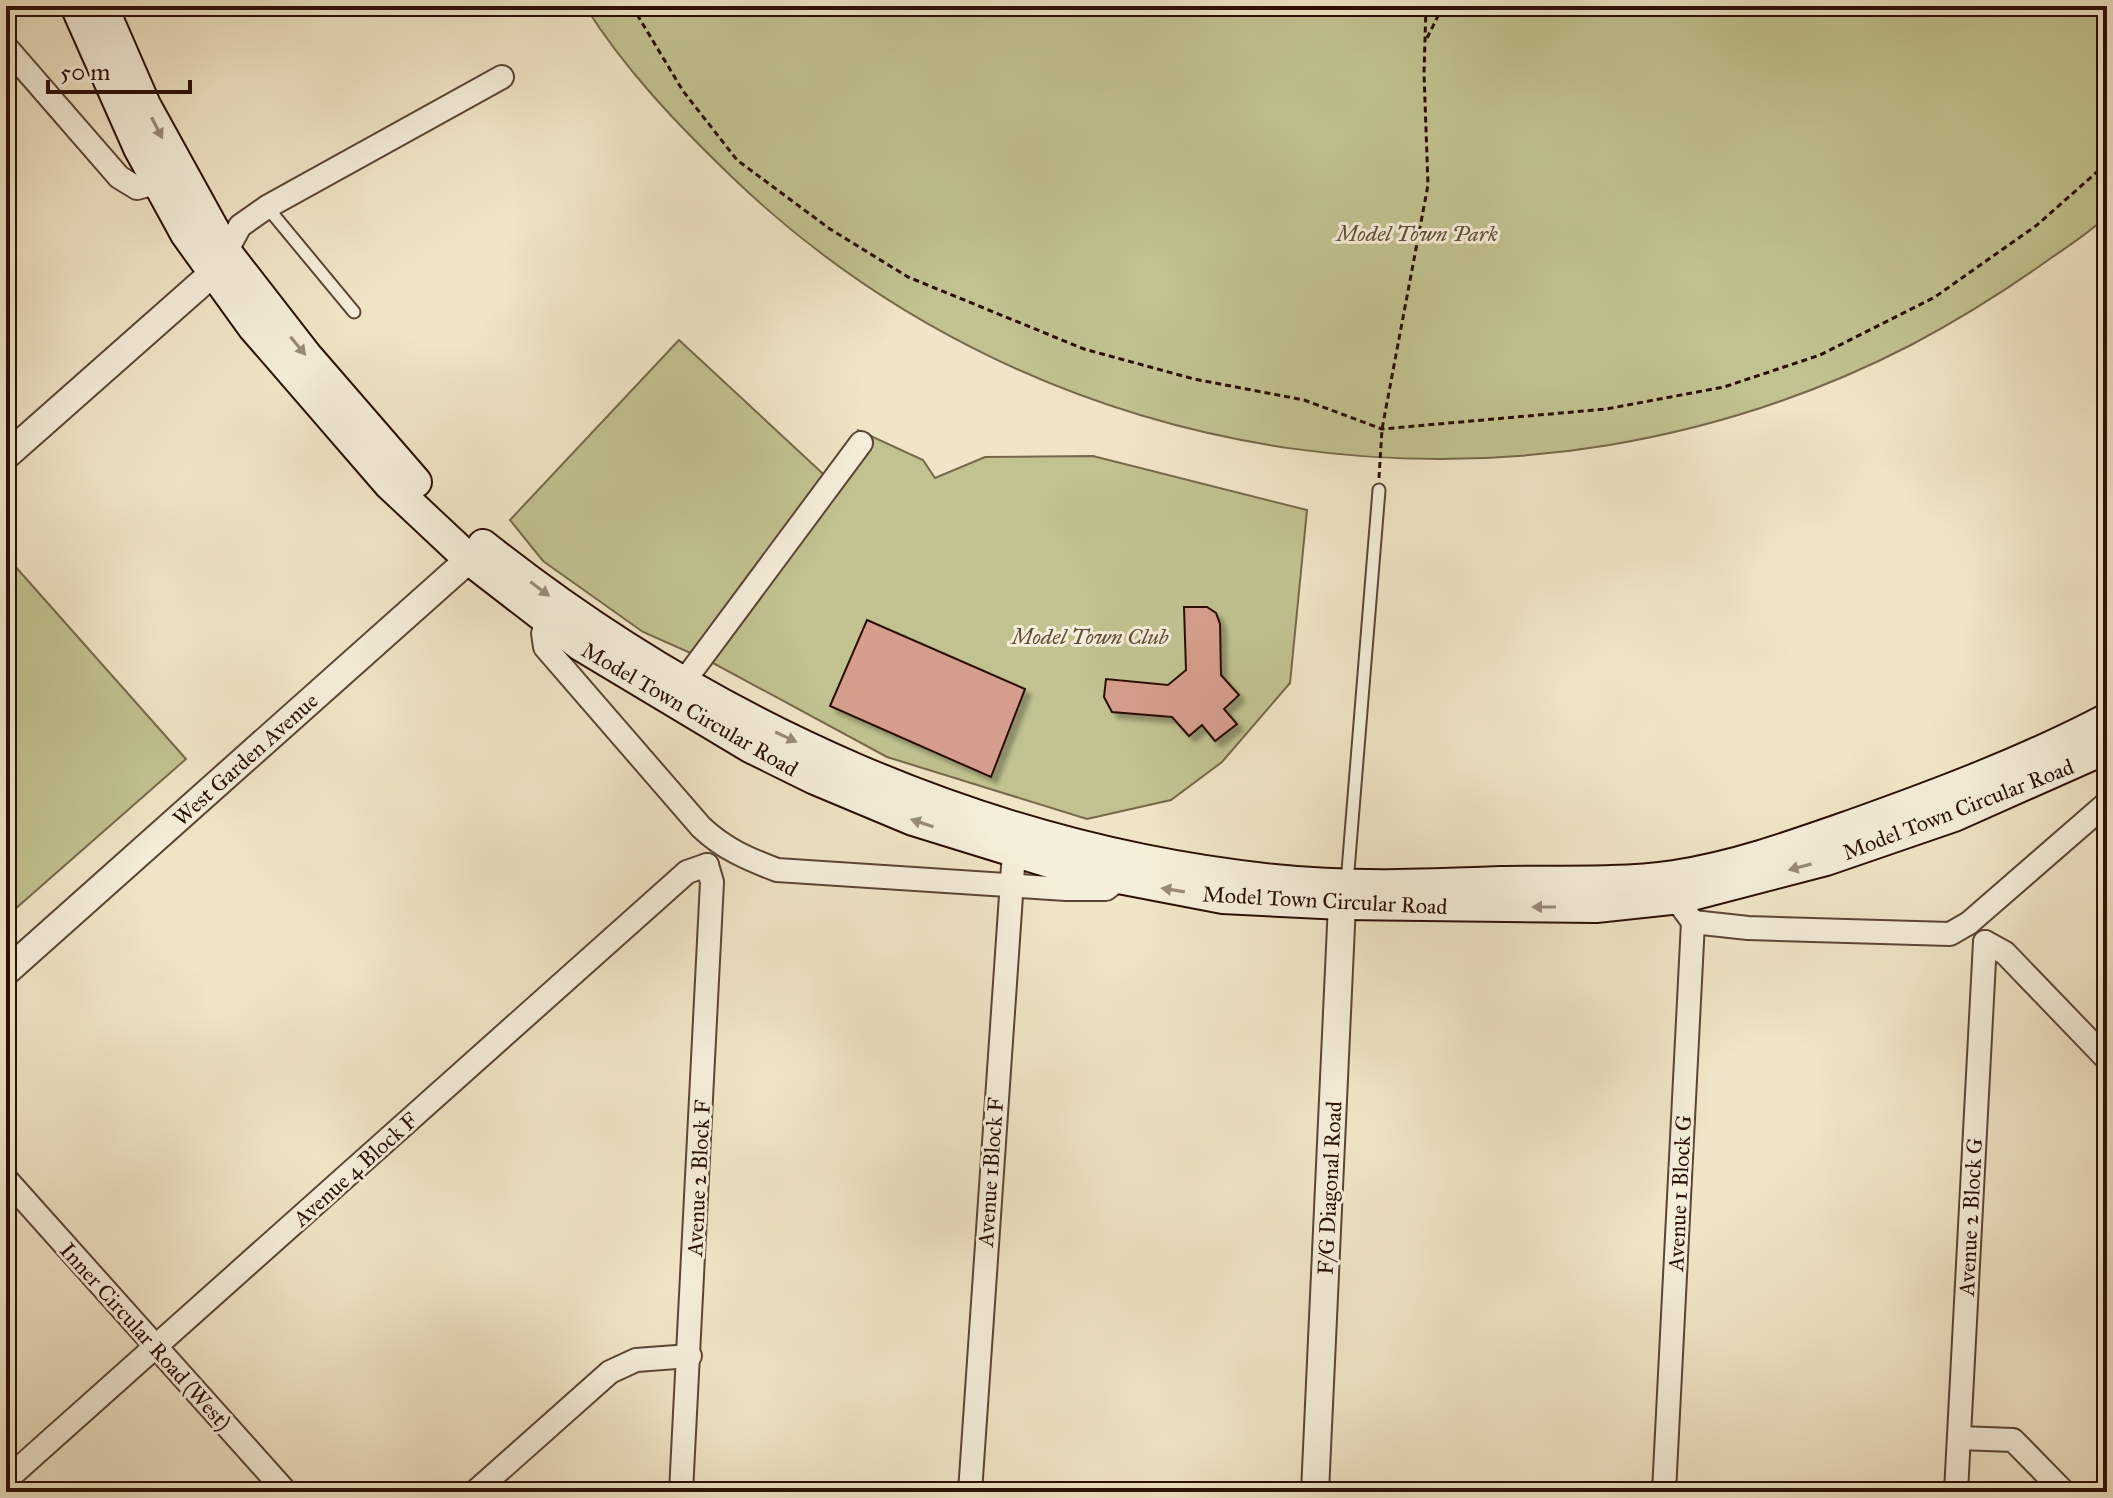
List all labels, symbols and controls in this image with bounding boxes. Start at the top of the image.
scale bar [48,44,190,94]
text: 50 m [60,57,110,87]
one-way arrow [151,117,164,140]
park label: Model Town Park [1334,220,1498,247]
one-way arrow [289,336,306,356]
one-way arrow [529,581,551,597]
park label: Model Town Club [1009,623,1169,650]
street label: Model Town Circular Road [577,636,803,782]
street label: West Garden Avenue [167,687,324,832]
one-way arrow [775,730,798,744]
street label: Model Town Circular Road [1839,753,2078,866]
one-way arrow [910,816,934,829]
one-way arrow [1787,862,1812,874]
street label: Model Town Circular Road [1202,881,1448,920]
one-way arrow [1160,883,1185,896]
one-way arrow [1531,901,1556,913]
street label: Avenue 1Block F [972,1096,1009,1249]
street label: Avenue 2 Block F [681,1099,716,1258]
street label: F/G Diagonal Road [1311,1100,1348,1276]
street label: Avenue 4 Block F [287,1106,423,1233]
street label: Avenue 1 Block G [1662,1114,1697,1273]
street label: Avenue 2 Block G [1953,1137,1988,1298]
street label: Inner Circular Road (West) [54,1237,237,1436]

